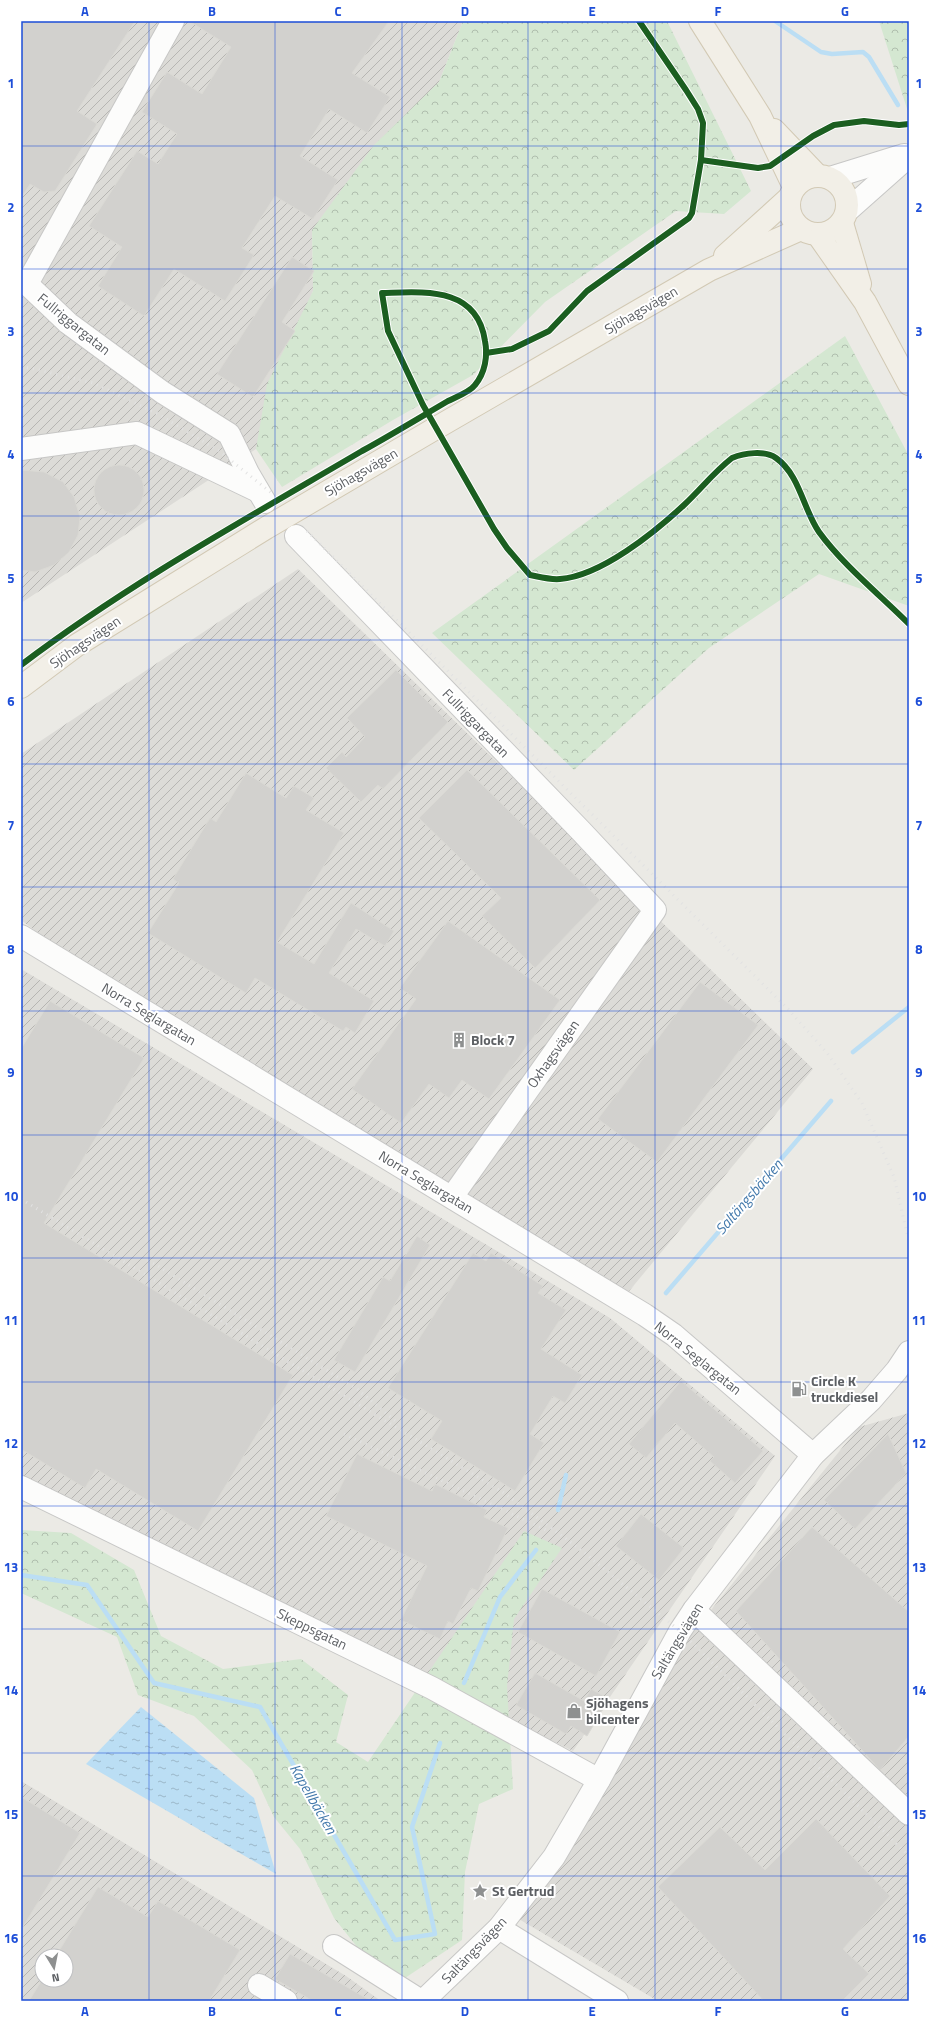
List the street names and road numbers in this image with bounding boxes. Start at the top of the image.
street label: Sjöhagsvägen [600,280,681,339]
street label: Fullriggargatan [33,288,115,360]
street label: Sjöhagsvägen [320,442,401,501]
street label: Sjöhagsvägen [45,610,124,673]
street label: Fullriggargatan [438,683,515,762]
street label: Norra Seglargatan [98,977,201,1050]
street label: Oxhagsvägen [521,1015,584,1092]
street label: Norra Seglargatan [375,1145,478,1218]
street label: Norra Seglargatan [650,1316,747,1399]
street label: Saltängsvägen [645,1598,708,1683]
street label: Skeppsgatan [273,1602,351,1655]
street label: Saltängsvägen [436,1911,511,1988]

